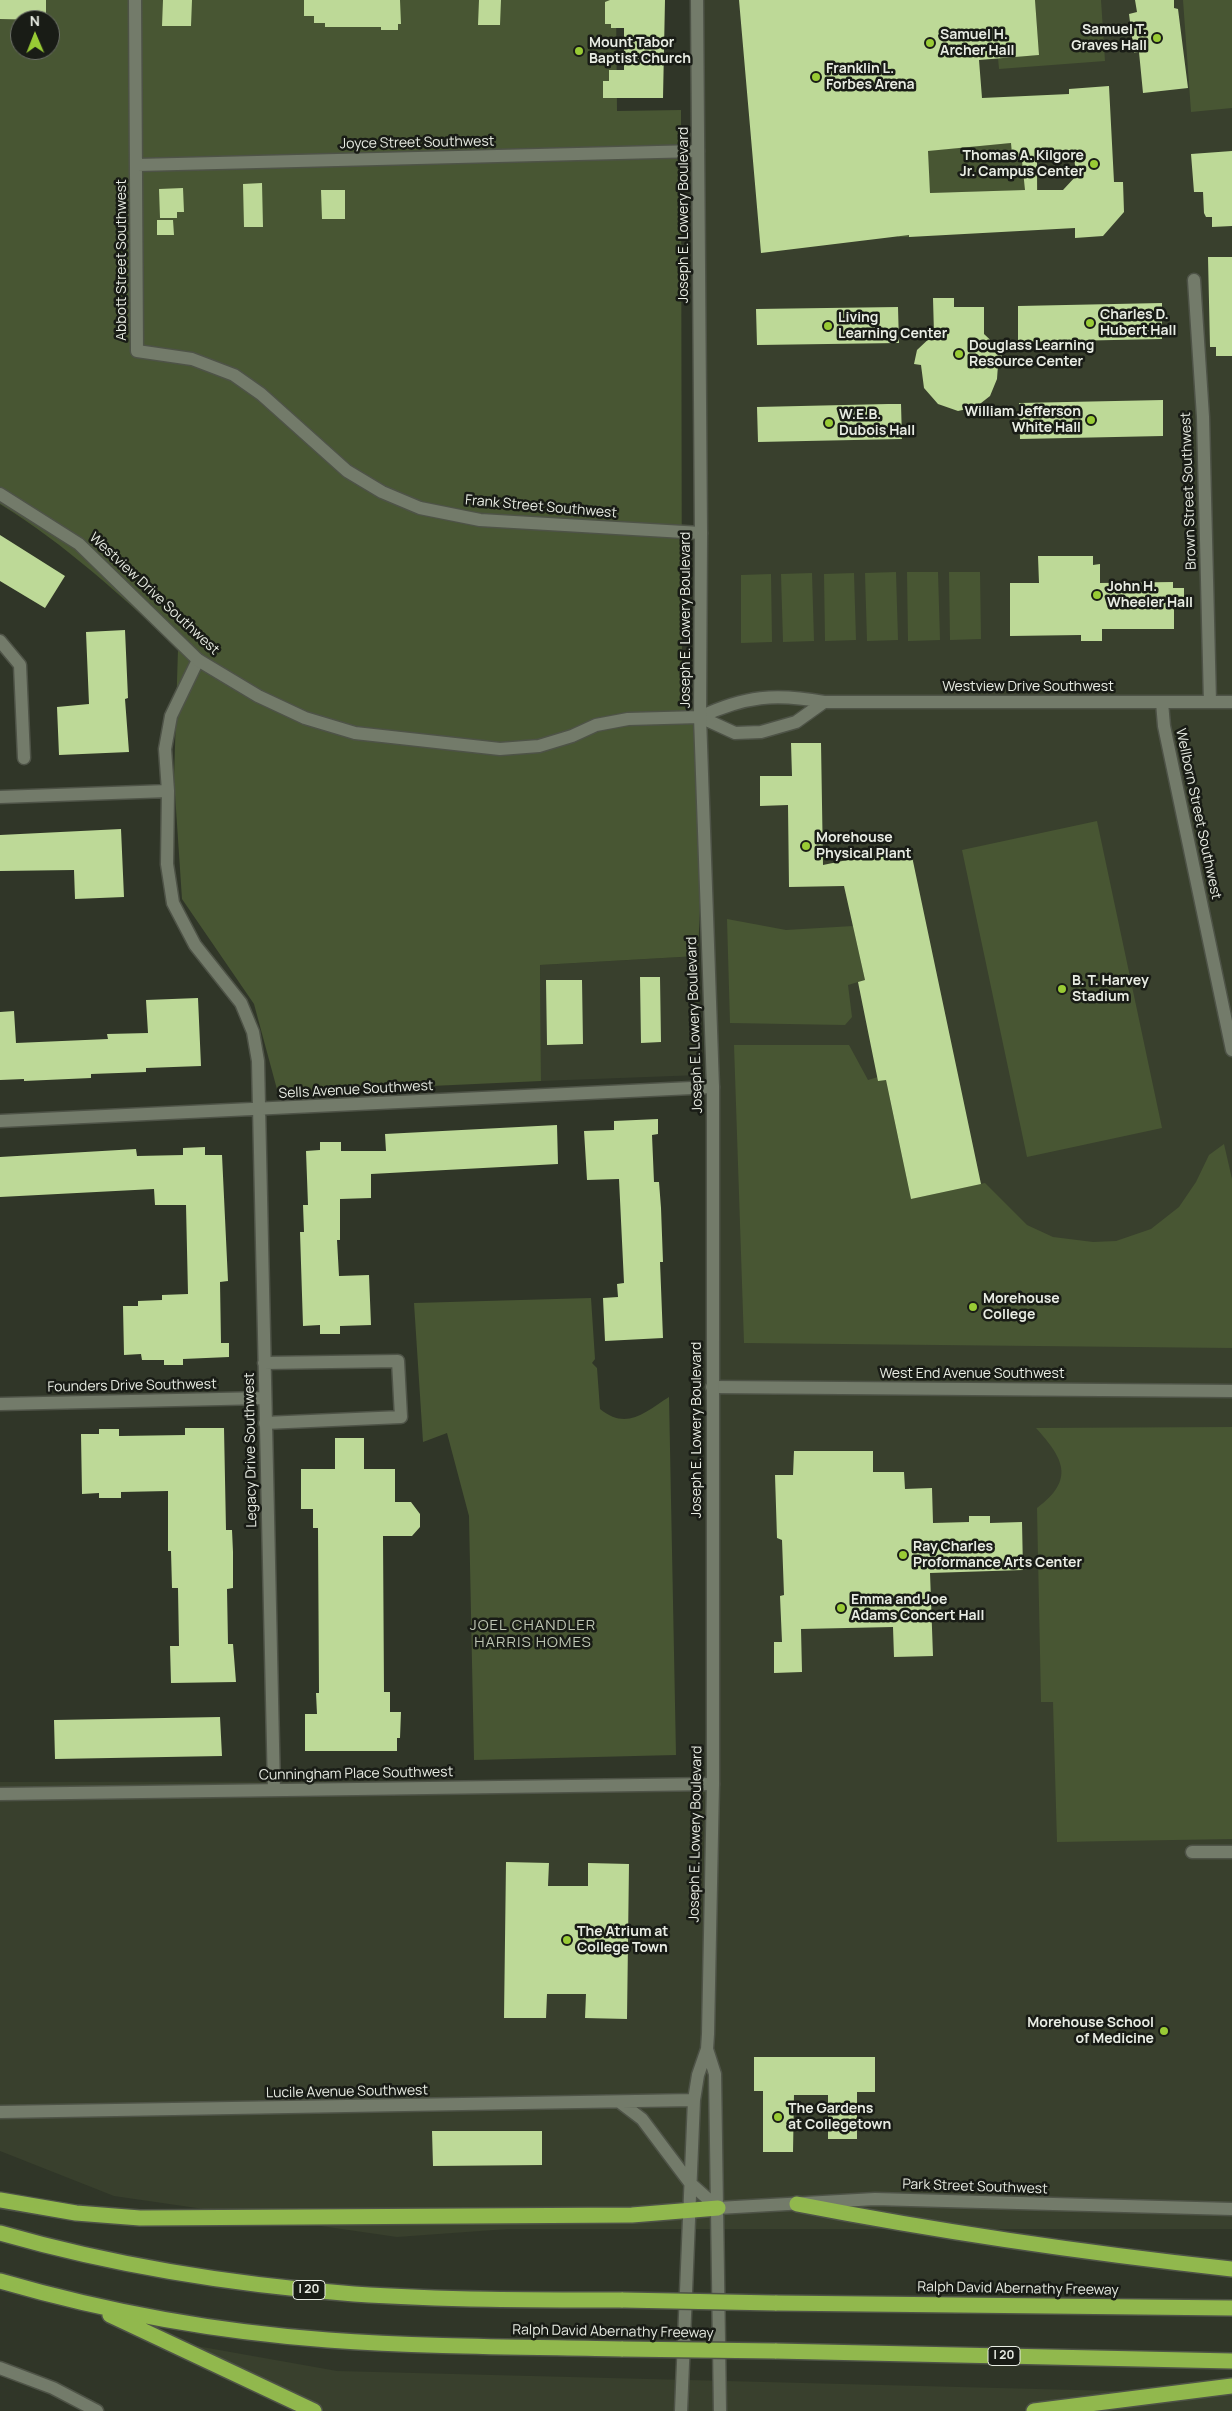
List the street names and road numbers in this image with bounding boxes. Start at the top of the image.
street label: Joseph E. Lowery Boulevard [676,127,692,303]
street label: Joyce Street Southwest [339,133,495,153]
street label: Abbott Street Southwest [114,179,130,341]
street label: Brown Street Southwest [1178,412,1200,570]
street label: Frank Street Southwest [464,492,618,522]
street label: Westview Drive Southwest [86,529,222,659]
street label: Joseph E. Lowery Boulevard [678,532,694,708]
street label: Westview Drive Southwest [942,679,1114,695]
street label: Wellborn Street Southwest [1172,727,1224,901]
street label: Joseph E. Lowery Boulevard [684,936,706,1114]
street label: Sells Avenue Southwest [278,1078,434,1102]
street label: Joseph E. Lowery Boulevard [689,1342,705,1518]
street label: West End Avenue Southwest [879,1366,1065,1382]
street label: Legacy Drive Southwest [241,1372,261,1528]
street label: Founders Drive Southwest [47,1376,217,1396]
street label: Joseph E. Lowery Boulevard [686,1746,706,1922]
street label: Cunningham Place Southwest [259,1764,453,1784]
street label: Lucile Avenue Southwest [266,2082,428,2102]
street label: Park Street Southwest [902,2176,1048,2198]
street label: Ralph David Abernathy Freeway [917,2279,1119,2299]
road number: I 20 [293,2280,325,2300]
street label: Ralph David Abernathy Freeway [512,2322,714,2342]
road number: I 20 [988,2346,1020,2366]

